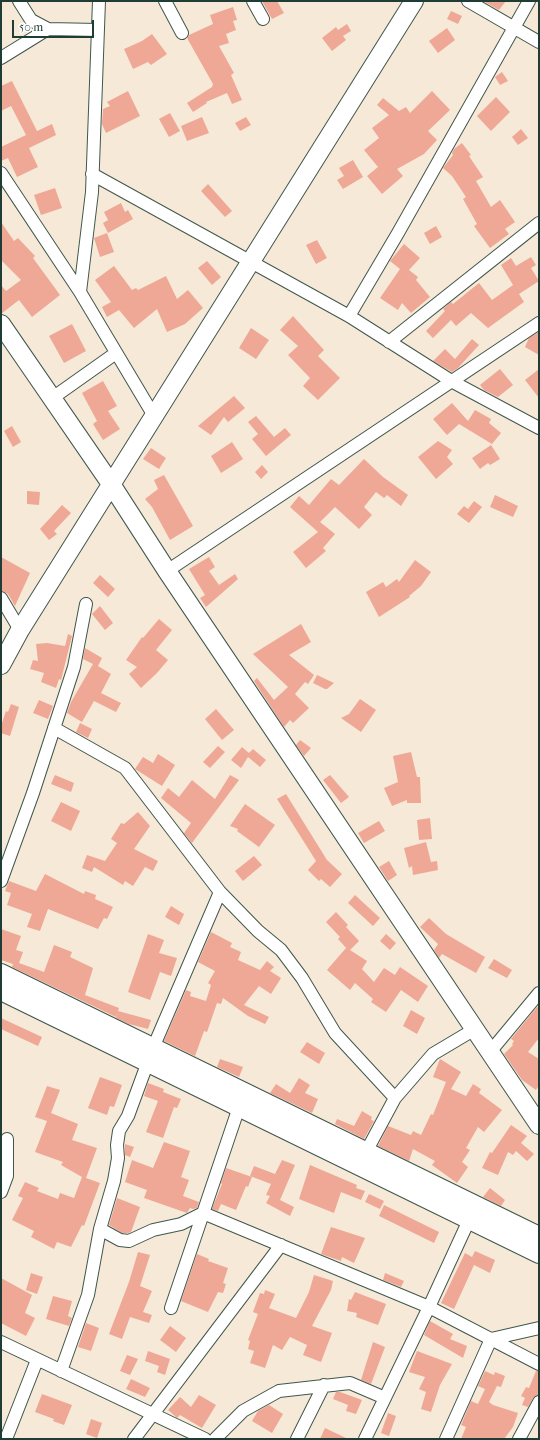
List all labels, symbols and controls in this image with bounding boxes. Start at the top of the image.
scale bar [14,12,96,38]
text: 50 m [19,20,43,34]

